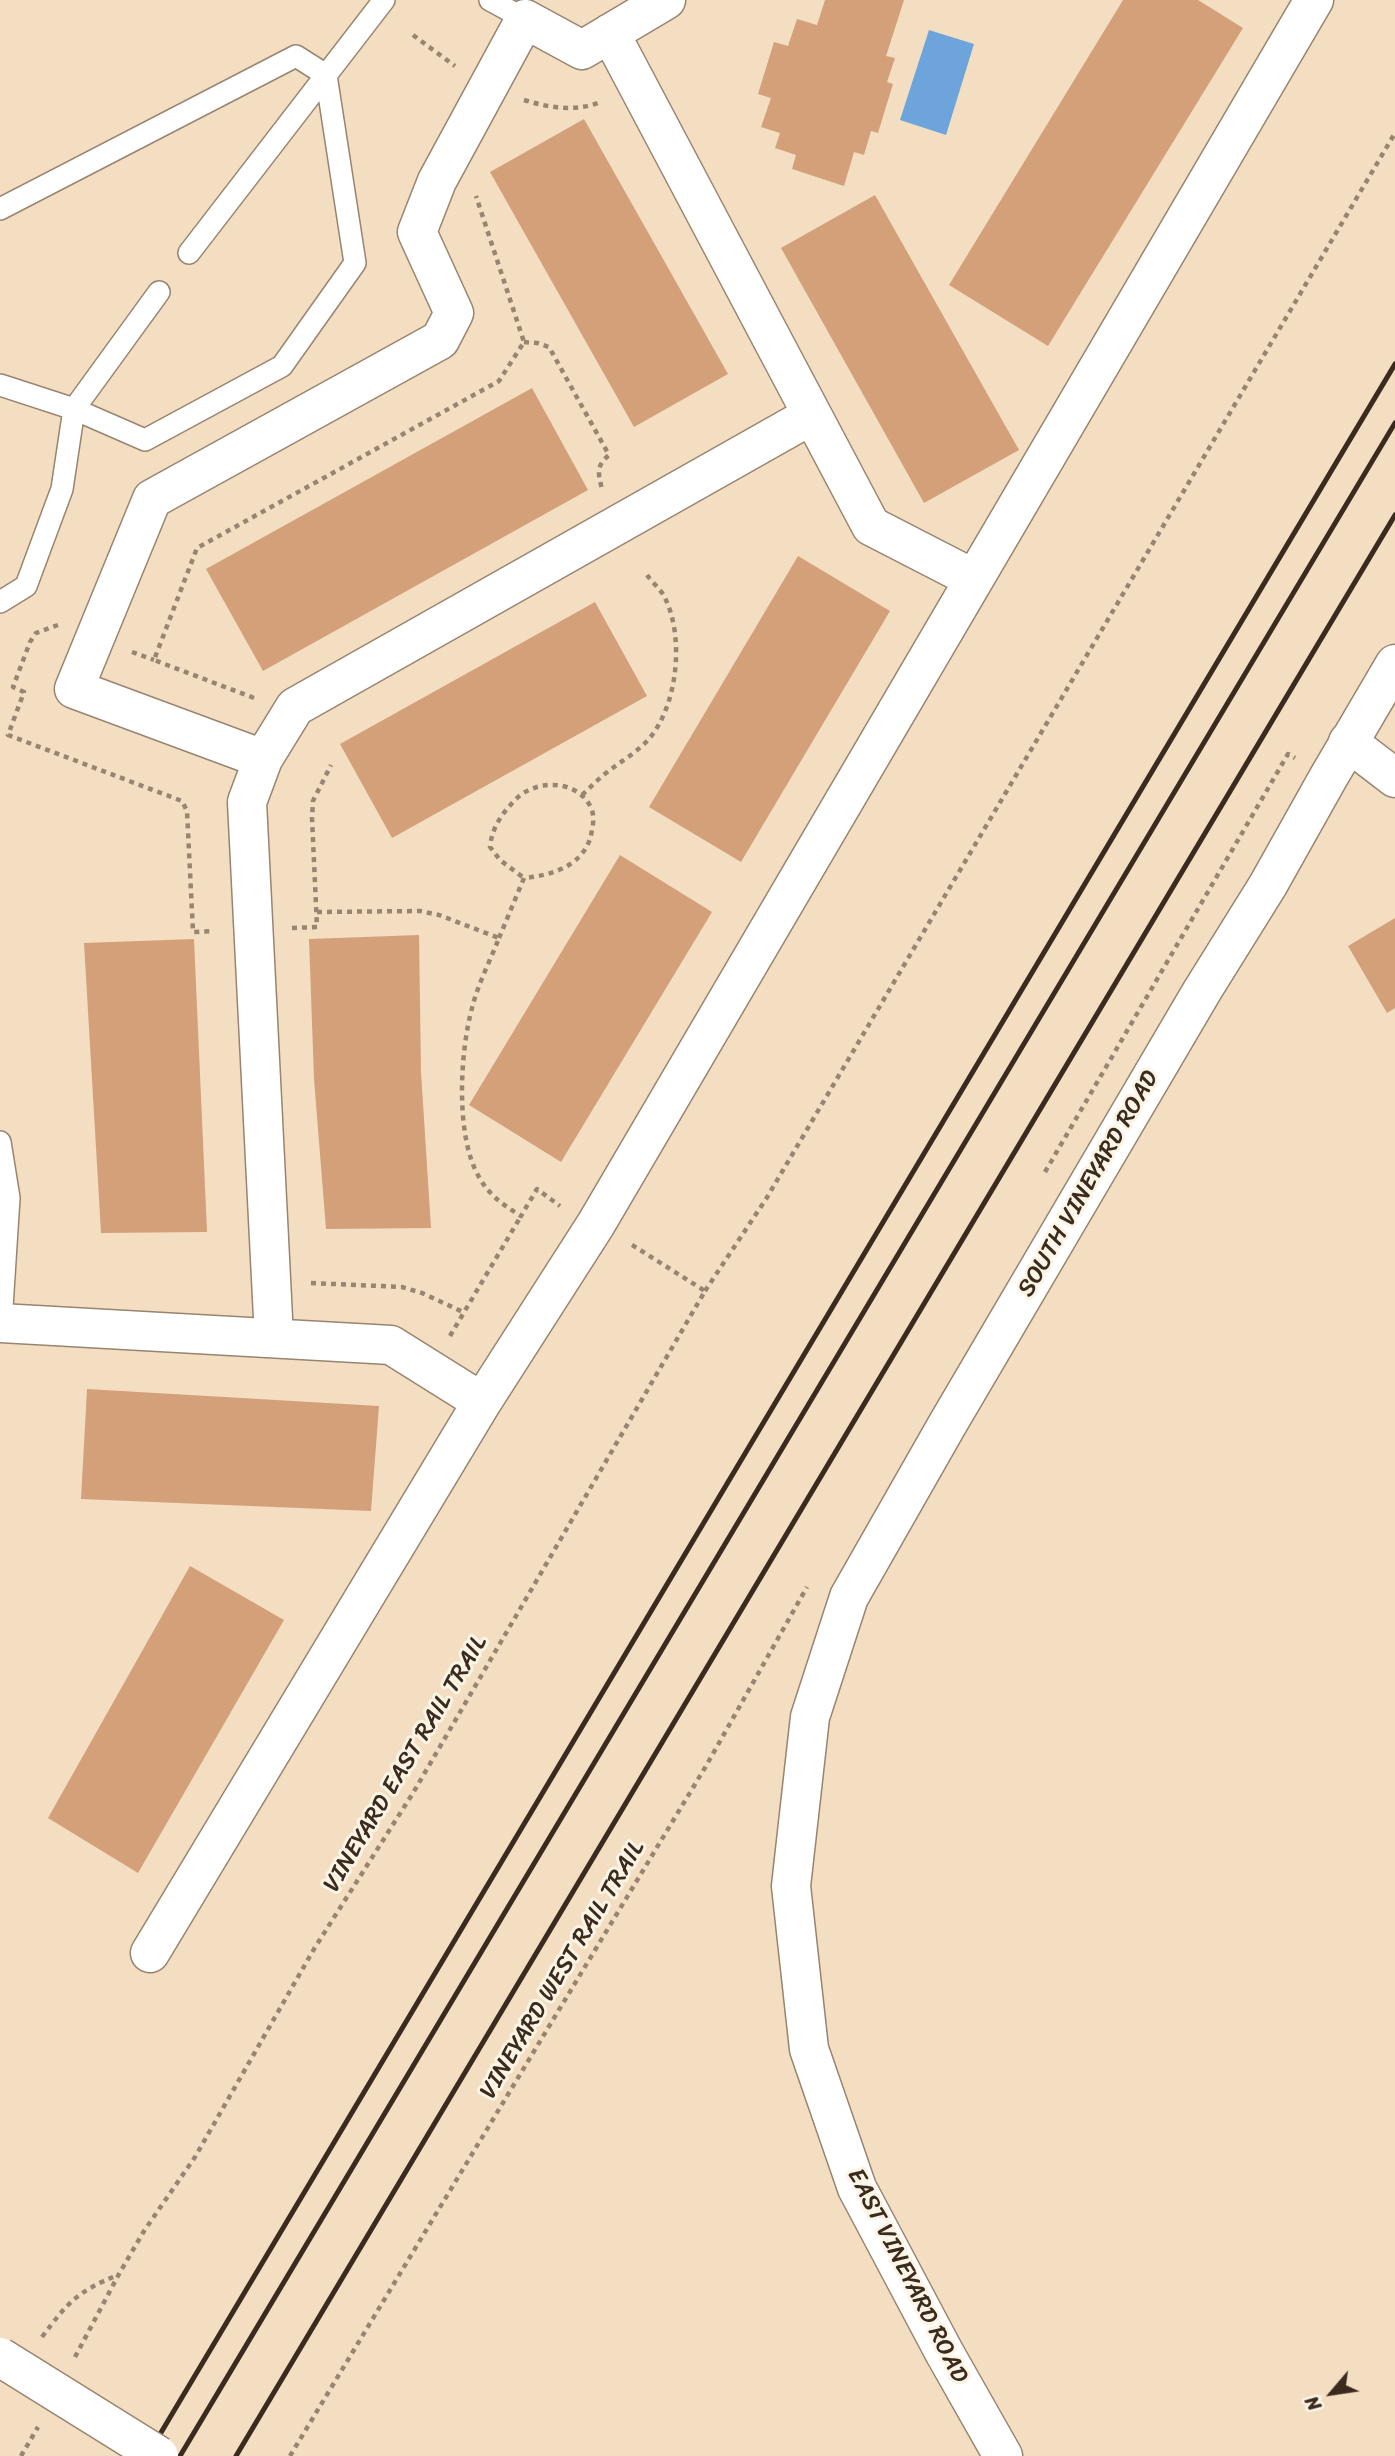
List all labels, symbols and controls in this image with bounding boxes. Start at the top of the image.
street label: SOUTH VINEYARD ROAD [1012,1066,1166,1302]
street label: VINEYARD EAST RAIL TRAIL [318,1631,494,1897]
street label: VINEYARD WEST RAIL TRAIL [474,1836,652,2104]
street label: EAST VINEYARD ROAD [840,2164,974,2388]
north arrow [1297,2358,1367,2428]
text: N [1296,2390,1331,2417]

